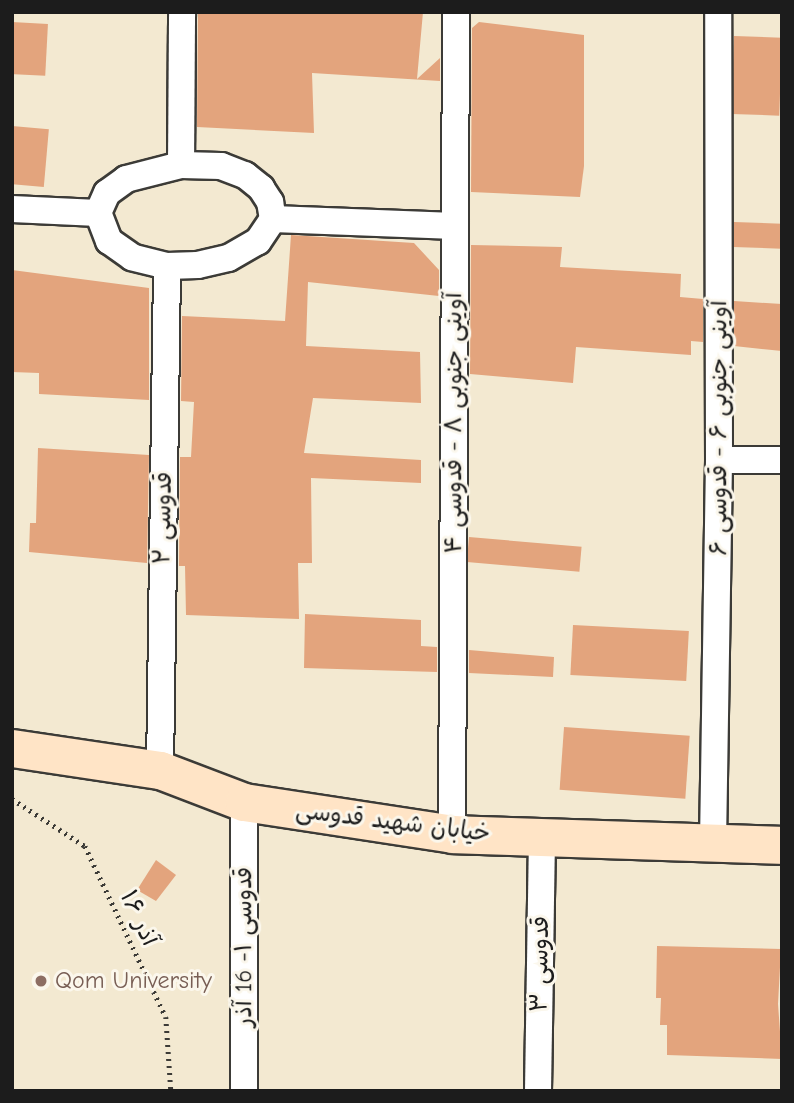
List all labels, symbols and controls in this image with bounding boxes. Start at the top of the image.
street label: آوینی جنوبی ۸ - قدوسی ۴ [440,292,468,554]
street label: آوینی جنوبی ۶ - قدوسی ۶ [705,300,733,556]
street label: قدوسی ۲ [148,471,178,565]
street label: خیابان شهید قدوسی [294,796,492,848]
street label: قدوسی ۱- 16 آذر [230,867,258,1027]
street label: ۱۶ آذر [114,886,164,950]
street label: قدوسی ۳ [525,916,555,1012]
place label: Qom University [55,967,212,995]
marker: Qom University [33,973,49,989]

